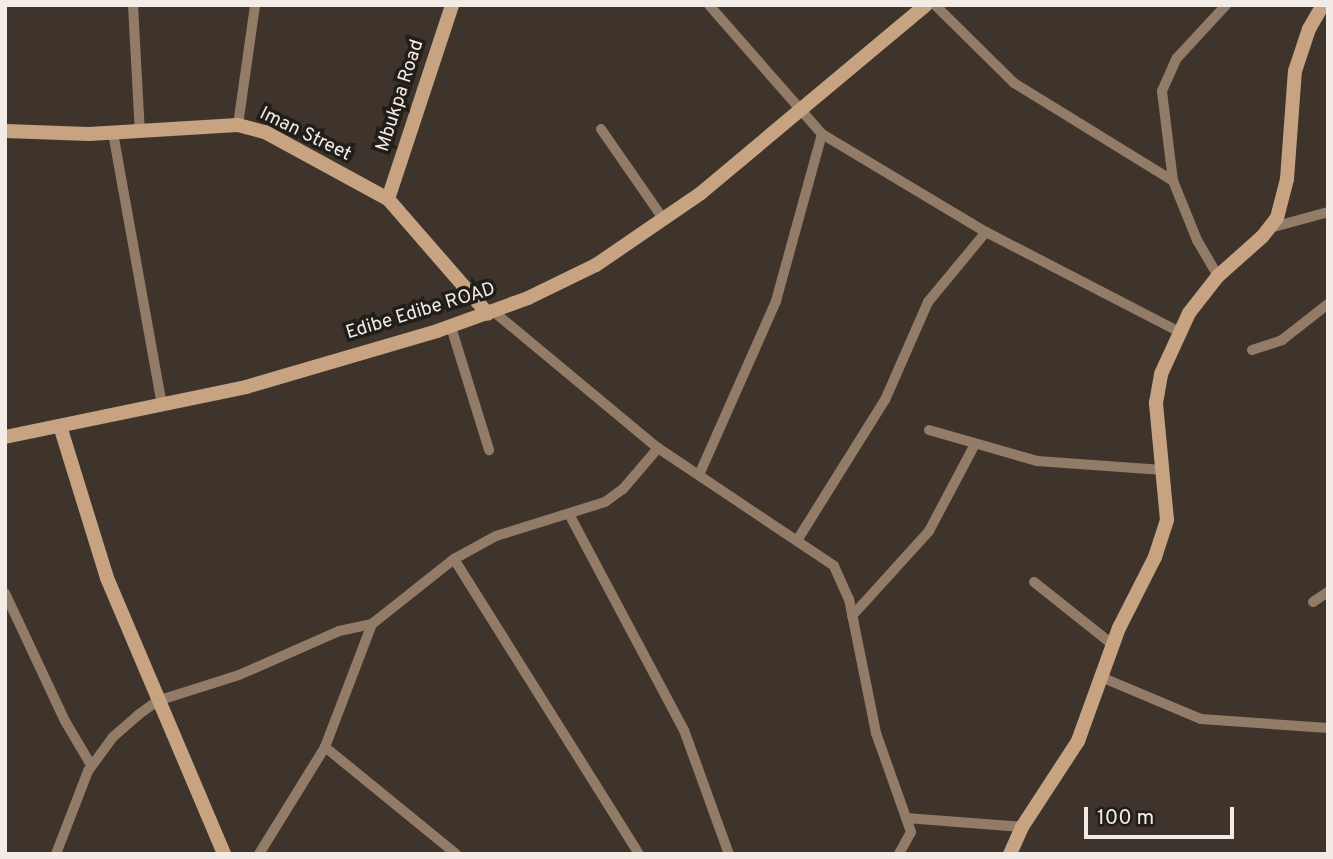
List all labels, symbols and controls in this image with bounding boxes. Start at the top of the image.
street label: Mbukpa Road [372,37,430,155]
street label: Iman Street [255,103,355,167]
street label: Edibe Edibe ROAD [344,278,498,346]
scale bar [1088,792,1238,836]
text: 100 m [1097,805,1154,832]

